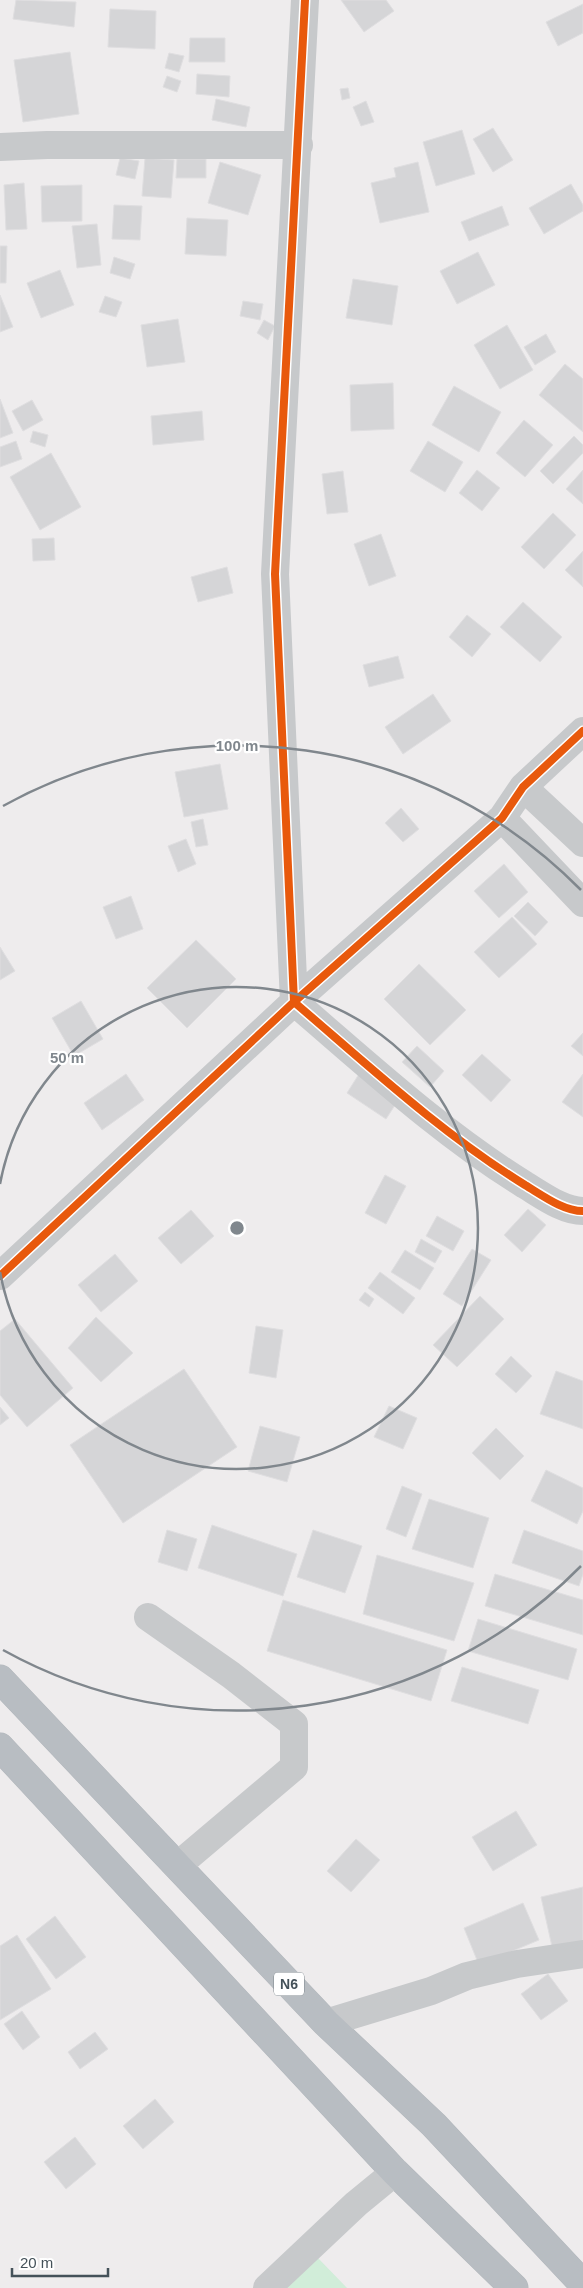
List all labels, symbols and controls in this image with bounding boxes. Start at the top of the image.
text: 100 m [216,737,258,754]
text: 50 m [50,1049,84,1066]
centre of rings [228,1219,246,1237]
road number: N6 [274,1972,304,1996]
scale bar [12,2246,109,2278]
text: 20 m [20,2254,53,2271]

